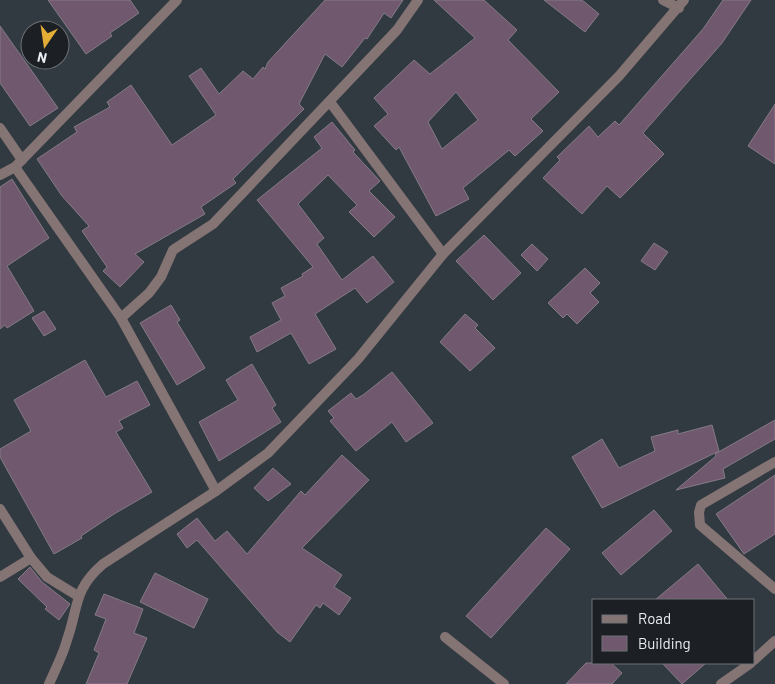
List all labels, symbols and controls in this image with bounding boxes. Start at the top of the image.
north arrow [20,20,70,70]
text: N [36,49,48,67]
legend [592,599,755,664]
text: Road [638,609,671,627]
text: Building [638,634,691,652]

